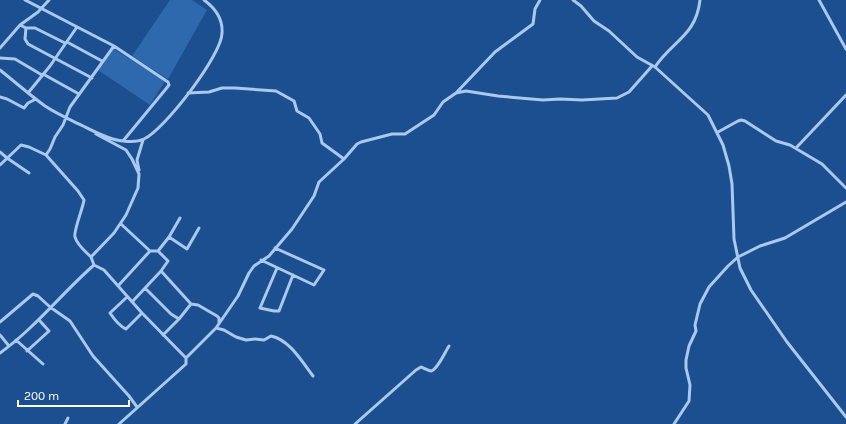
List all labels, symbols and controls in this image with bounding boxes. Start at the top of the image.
scale bar [18,382,129,408]
text: 200 m [24,389,59,403]

